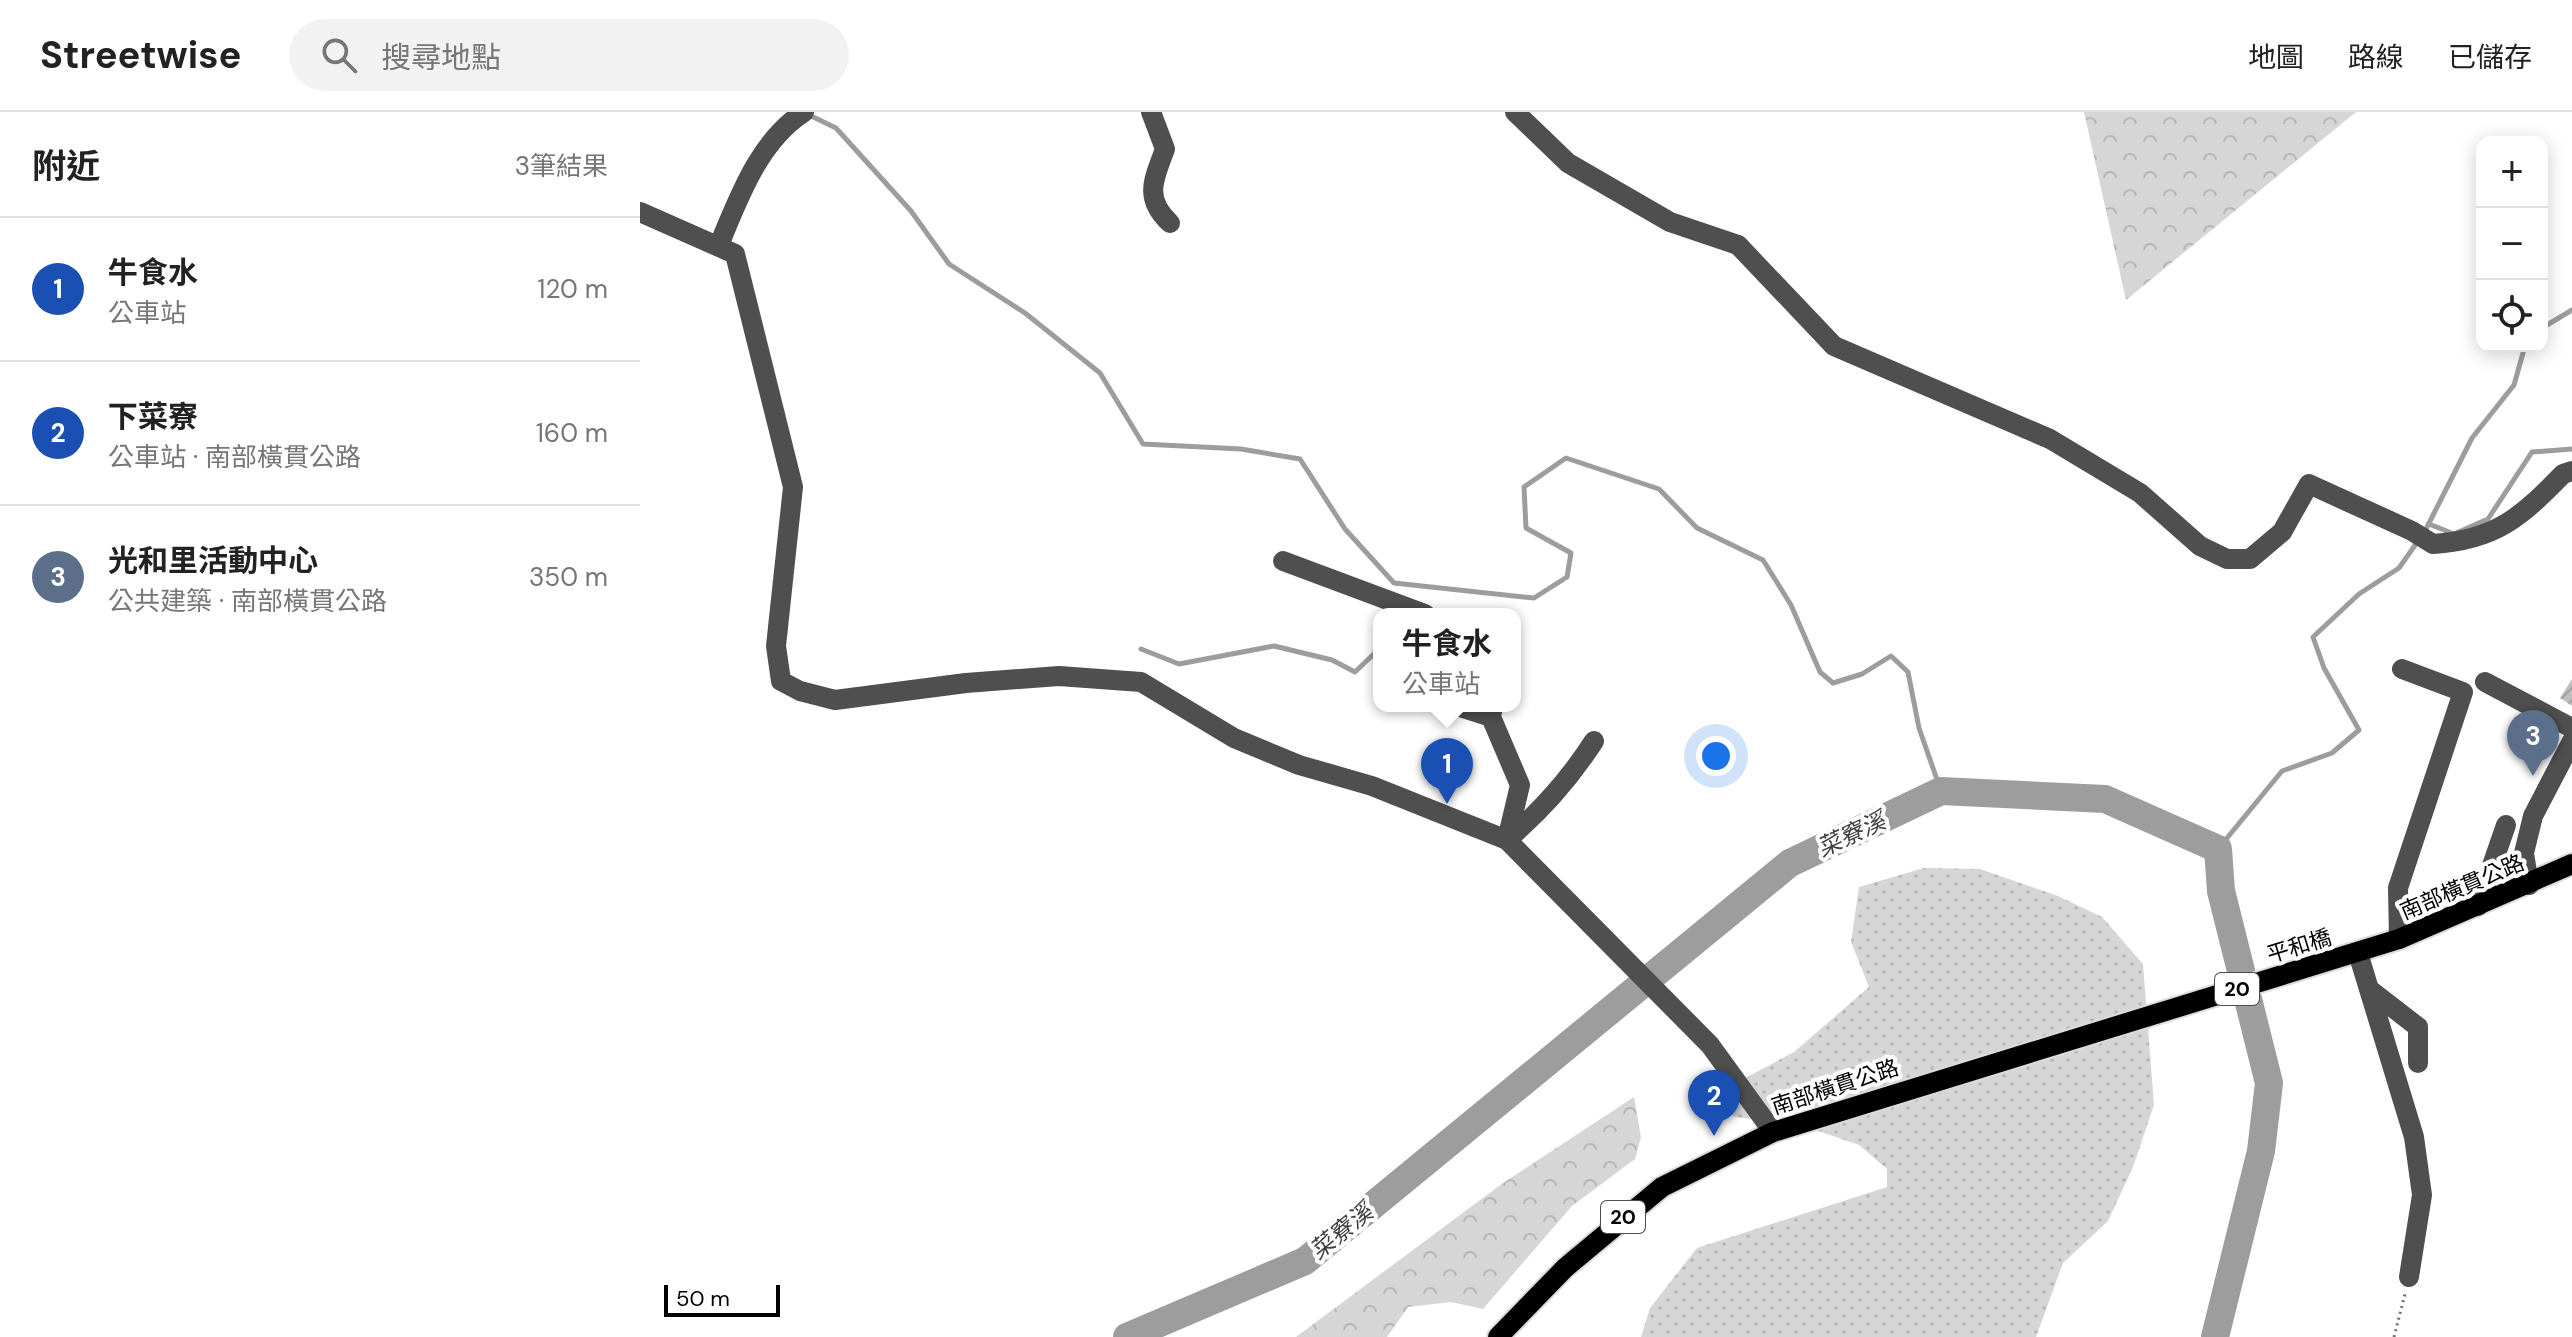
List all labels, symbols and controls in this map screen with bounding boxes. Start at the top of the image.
search box [289,19,849,91]
text: Streetwise [40,30,241,80]
icon: search [317,33,361,77]
text: 搜尋地點 [381,38,501,77]
text: 地圖 [2248,39,2304,76]
text: 路線 [2348,39,2404,76]
text: 已儲存 [2448,39,2532,76]
map controls [2476,136,2548,352]
button: + [2476,136,2548,208]
text: 附近 [32,144,100,189]
text: 3筆結果 [515,149,608,183]
button: − [2476,208,2548,280]
text: 牛食水 [108,253,198,292]
text: 1 [53,272,63,306]
text: 120 m [537,272,608,306]
button: locate [2476,280,2548,352]
text: 公車站 [108,296,186,330]
text: 下菜寮 [108,397,198,436]
text: 2 [50,416,66,450]
text: 160 m [536,416,608,450]
text: 公車站 · 南部橫貫公路 [108,440,361,474]
text: 光和里活動中心 [108,541,318,580]
text: 3 [50,560,66,594]
text: 350 m [529,560,608,594]
text: 公共建築 · 南部橫貫公路 [108,584,387,618]
popup [1373,608,1521,712]
text: 牛食水 [1402,624,1492,663]
text: 公車站 [1402,667,1480,701]
pin: 3 [2507,710,2559,776]
your location [1696,736,1736,776]
pin: 1 [1421,738,1473,804]
water label: 菜竂溪 [1812,803,1893,863]
street label: 南部橫貫公路 [2396,848,2528,926]
street label: 平和橋 [2263,922,2335,970]
road number: 20 [2215,973,2259,1005]
street label: 南部橫貫公路 [1768,1053,1902,1121]
pin: 2 [1688,1070,1740,1136]
water label: 菜竂溪 [1303,1194,1381,1266]
road number: 20 [1601,1201,1645,1233]
scale bar [664,1281,780,1317]
text: 50 m [676,1284,730,1313]

